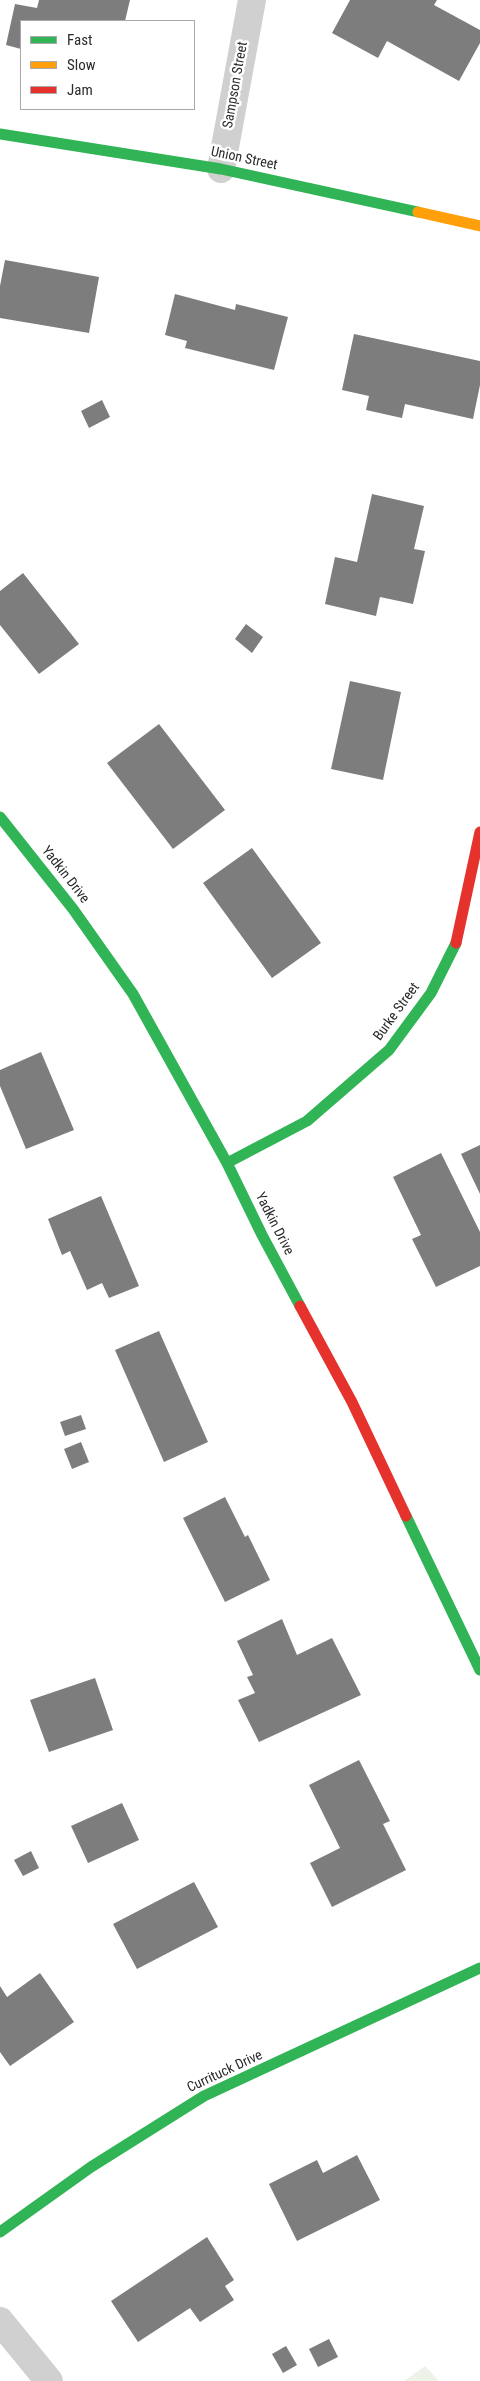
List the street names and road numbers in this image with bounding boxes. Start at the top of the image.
street label: Sampson Street [220,40,252,130]
street label: Union Street [209,144,279,174]
street label: Yadkin Drive [37,843,93,907]
street label: Burke Street [370,980,424,1044]
street label: Yadkin Drive [251,1190,297,1258]
street label: Currituck Drive [185,2047,265,2097]

